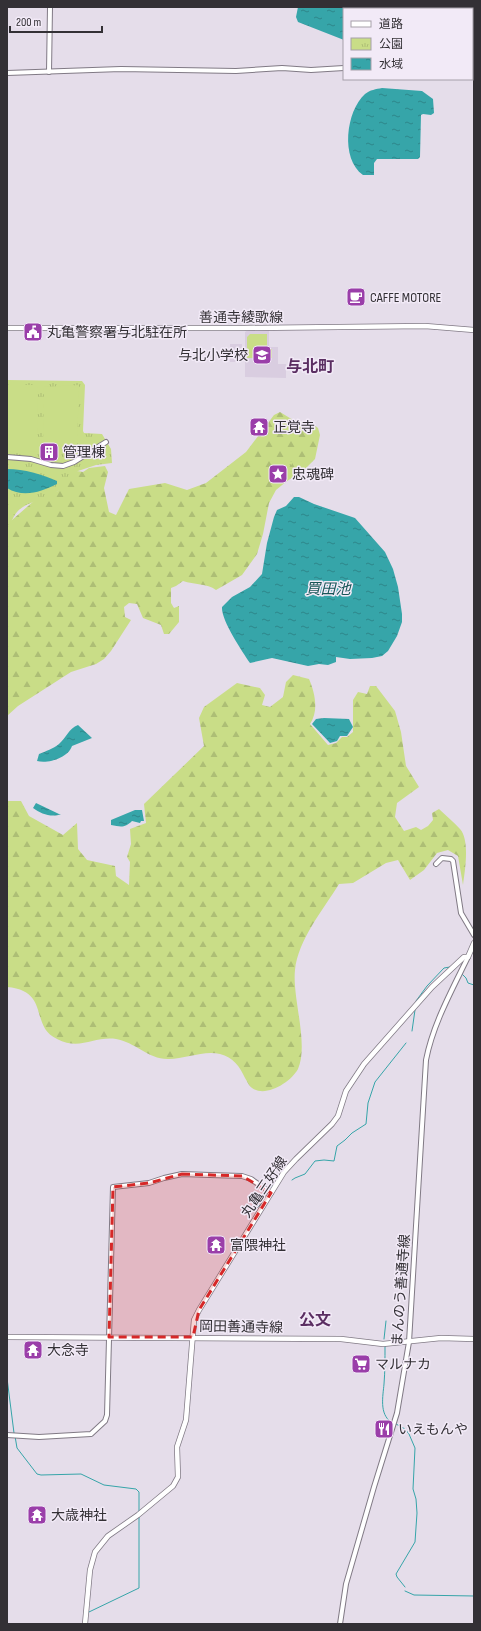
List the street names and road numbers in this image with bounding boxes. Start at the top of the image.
street label: 善通寺綾歌線 [199,309,283,326]
street label: 丸亀三好線 [237,1153,291,1221]
street label: まんのう善通寺線 [389,1234,413,1346]
street label: 岡田善通寺線 [199,1318,283,1336]

